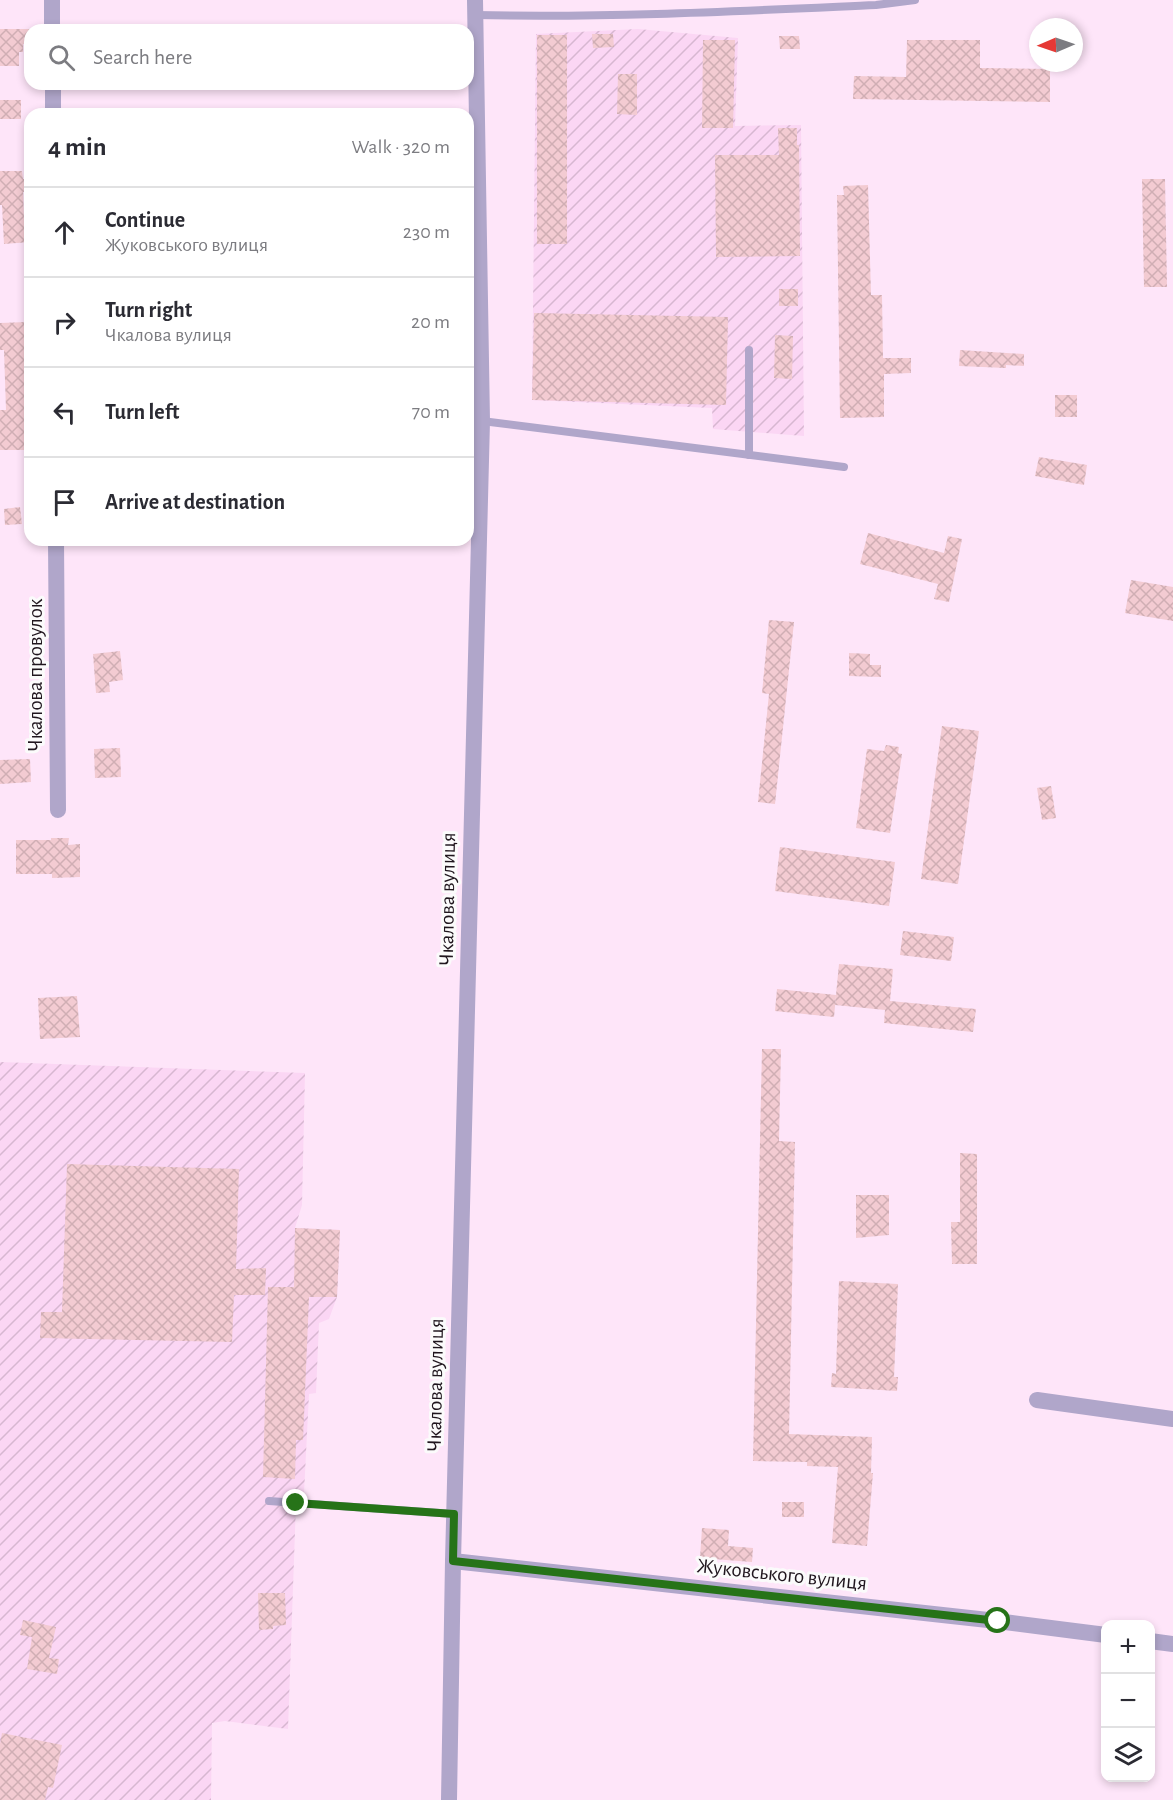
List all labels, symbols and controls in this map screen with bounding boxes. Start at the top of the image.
north arrow [1029,18,1083,72]
search box [24,24,474,90]
icon: search [45,41,78,74]
text: Search here [93,46,192,68]
text: 4 min [48,134,107,160]
text: Walk · 320 m [352,137,450,157]
text: Continue [105,209,185,231]
icon: ahead [48,216,81,249]
text: 230 m [403,222,450,242]
text: Жуковського вулиця [105,235,268,255]
text: Turn right [105,299,192,321]
icon: right [48,306,81,339]
text: 20 m [411,312,450,332]
text: Чкалова вулиця [105,325,232,345]
icon: left [48,396,81,429]
text: Turn left [105,401,179,423]
text: 70 m [412,402,450,422]
icon: arrive [48,486,81,519]
text: Arrive at destination [105,491,285,513]
street label: Чкалова провулок [25,598,46,751]
street label: Чкалова вулиця [436,832,459,966]
street label: Чкалова вулиця [424,1318,447,1452]
route end [282,1489,308,1515]
street label: Жуковського вулиця [696,1555,868,1594]
route start [984,1607,1010,1633]
map controls [1101,1620,1155,1782]
button: + [1101,1620,1155,1674]
button: − [1101,1674,1155,1728]
button: layers [1101,1728,1155,1782]

